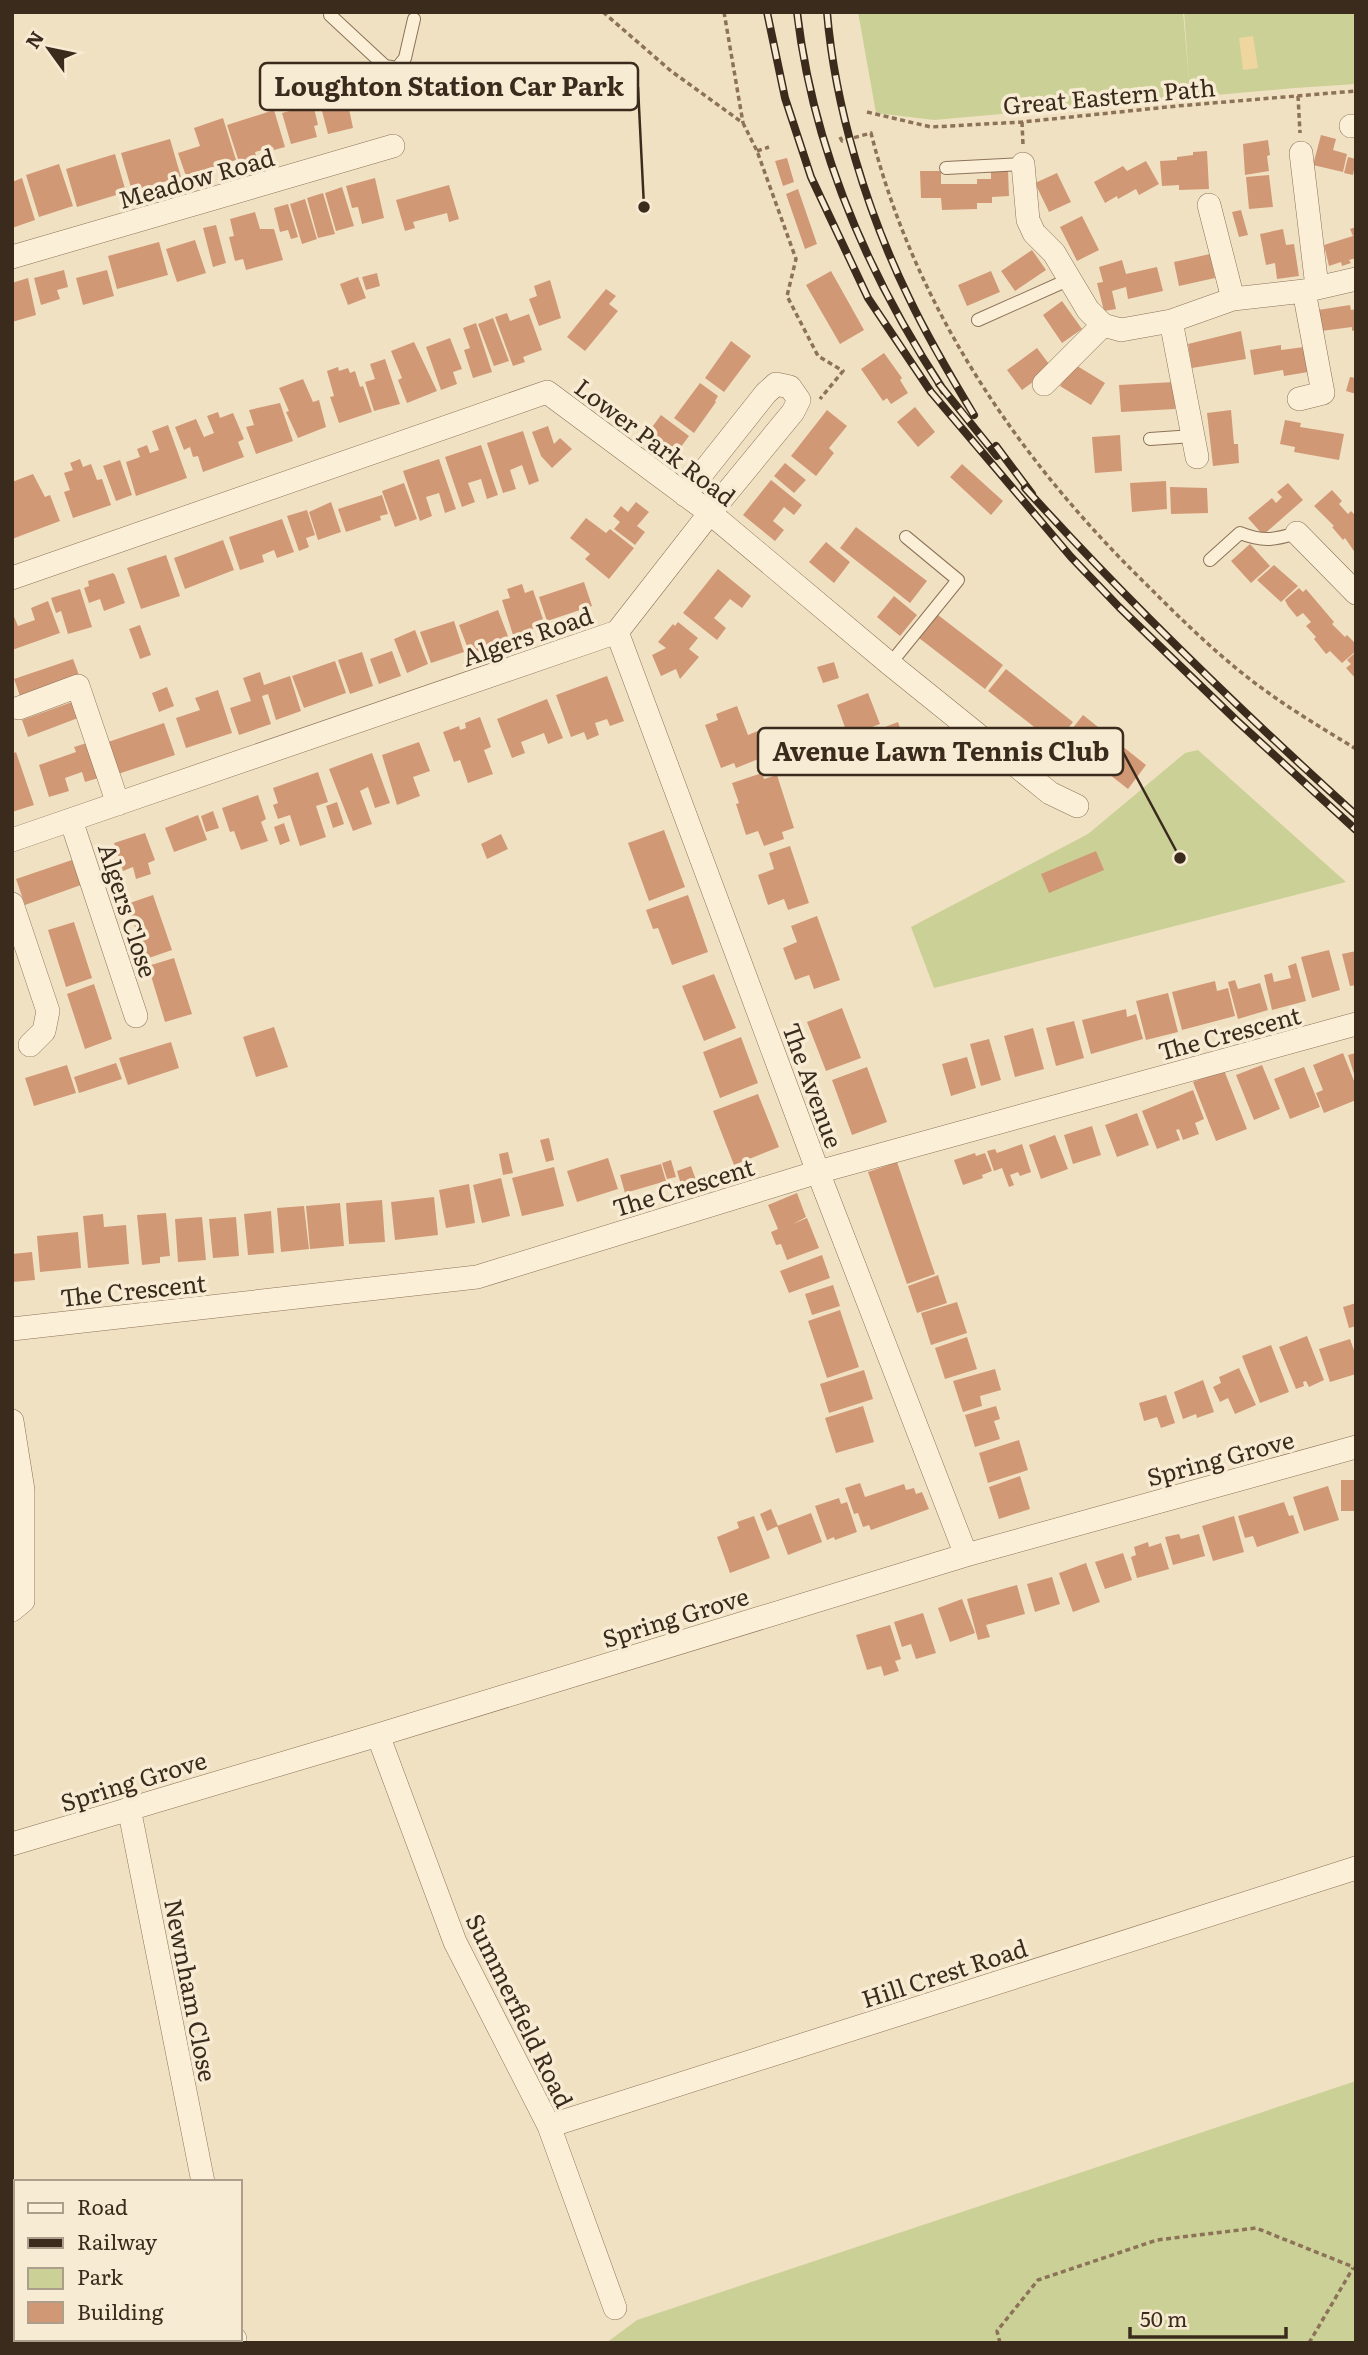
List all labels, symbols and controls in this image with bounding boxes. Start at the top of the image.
north arrow [14,14,84,84]
text: N [18,25,50,54]
callout: Loughton Station Car Park [260,63,638,110]
text: Loughton Station Car Park [274,65,625,104]
street label: Great Eastern Path [1001,68,1217,122]
street label: Meadow Road [114,138,278,216]
street label: Lower Park Road [568,369,744,513]
street label: Algers Road [457,596,597,674]
callout: Avenue Lawn Tennis Club [758,728,1123,775]
text: Avenue Lawn Tennis Club [773,730,1109,769]
street label: Algers Close [91,838,167,982]
street label: The Crescent [1154,996,1305,1068]
street label: The Avenue [775,1017,853,1153]
street label: The Crescent [608,1148,758,1224]
street label: The Crescent [58,1264,208,1314]
street label: Spring Grove [1142,1421,1298,1493]
street label: Spring Grove [598,1577,752,1655]
street label: Spring Grove [56,1741,210,1819]
street label: Newnham Close [157,1896,227,2084]
street label: Summerfield Road [459,1907,583,2113]
street label: Hill Crest Road [857,1929,1032,2015]
legend [14,2180,242,2341]
text: Road [77,2190,128,2221]
text: Railway [77,2225,158,2256]
text: Park [77,2260,123,2291]
text: Building [77,2295,164,2326]
scale bar [1130,2296,1286,2340]
text: 50 m [1140,2302,1187,2333]

